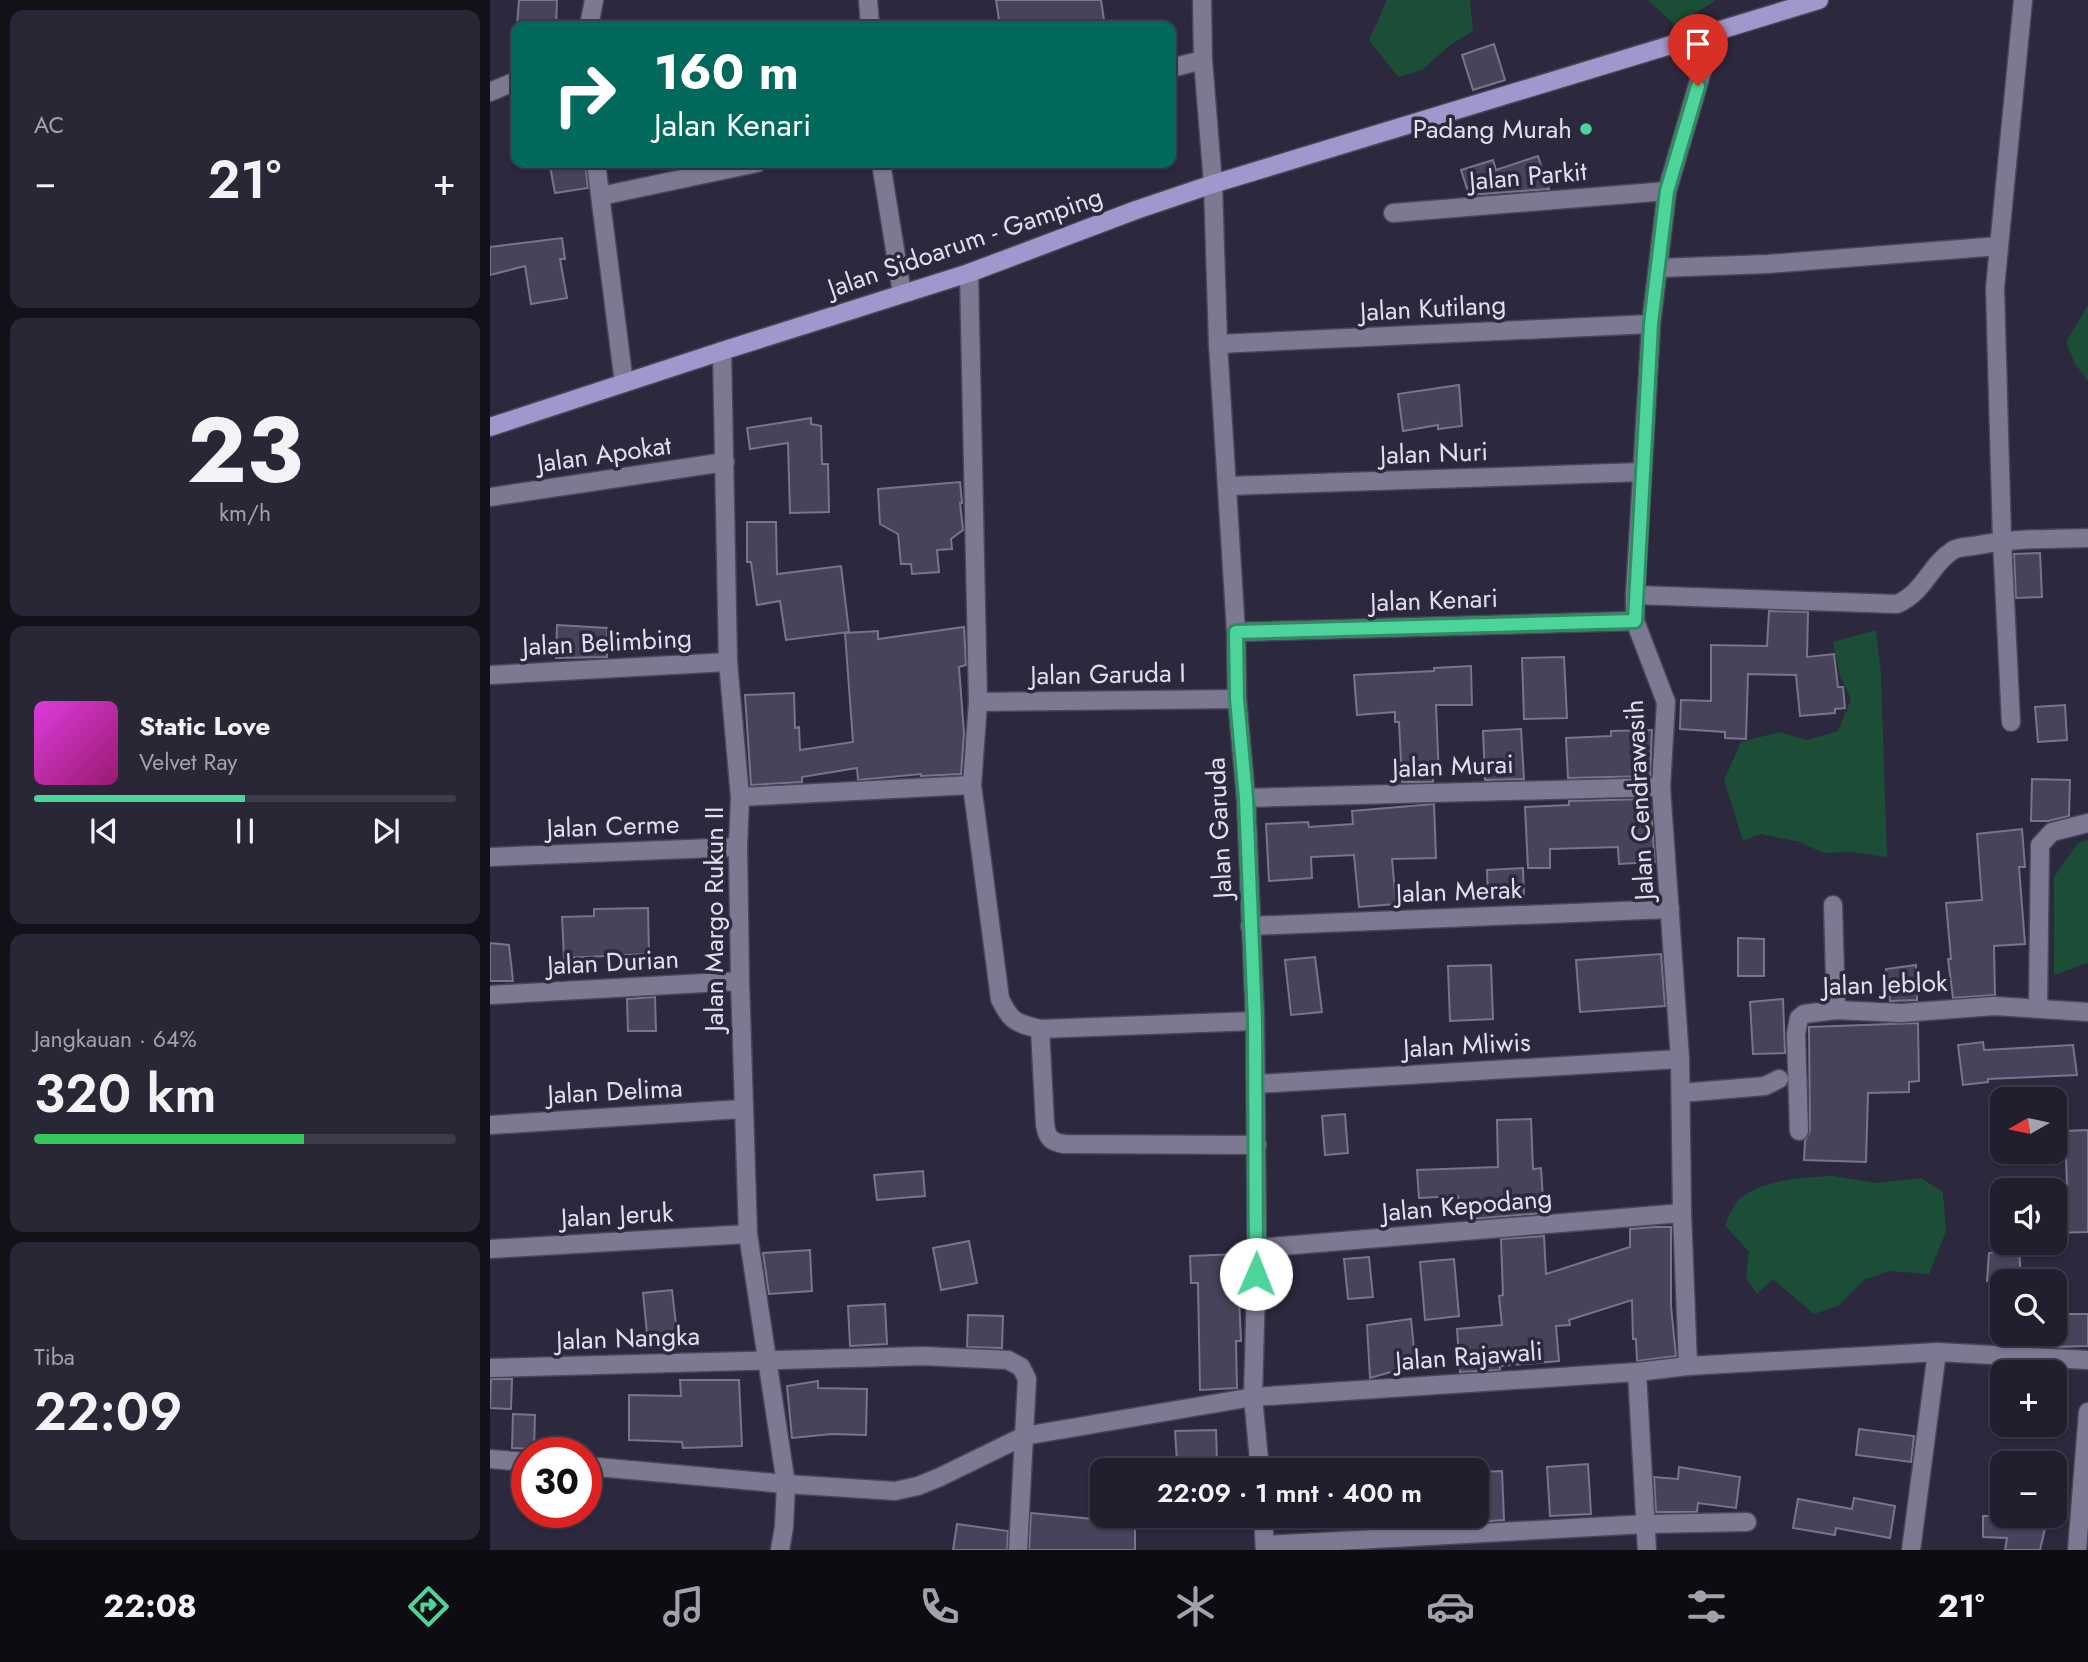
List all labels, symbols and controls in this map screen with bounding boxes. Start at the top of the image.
pin [1668,14,1728,86]
icon: arrive [1679,25,1717,63]
text: 160 m [654,37,799,107]
icon: right [539,49,630,140]
text: Jalan Kenari [654,102,811,148]
text: AC [34,108,64,142]
place label: Padang Murah [1413,110,1572,148]
marker: Padang Murah [1578,121,1594,137]
text: 21° [208,142,281,218]
street label: Jalan Parkit [1465,152,1589,200]
text: − [34,154,56,209]
text: + [433,154,456,209]
street label: Jalan Sidoarum - Gamping [820,177,1107,308]
street label: Jalan Kutilang [1356,285,1507,331]
text: 23 [187,385,303,516]
street label: Jalan Apokat [532,426,674,483]
street label: Jalan Nuri [1376,432,1489,474]
text: km/h [219,496,271,530]
street label: Jalan Kenari [1366,579,1499,621]
street label: Jalan Belimbing [518,619,693,666]
street label: Jalan Garuda I [1027,654,1186,694]
street label: Jalan Cendrawasih [1615,699,1663,904]
text: Static Love [139,707,271,745]
text: Velvet Ray [139,745,237,779]
street label: Jalan Murai [1389,745,1514,787]
street label: Jalan Garuda [1196,756,1242,903]
street label: Jalan Cerme [543,805,680,847]
street label: Jalan Margo Rukun II [695,807,733,1034]
icon: previous [85,812,123,850]
icon: pause [226,812,264,850]
icon: next [367,812,405,850]
street label: Jalan Merak [1392,870,1523,912]
street label: Jalan Durian [543,940,680,985]
street label: Jalan Jeblok [1819,963,1949,1005]
text: Jangkauan · 64% [34,1022,197,1056]
street label: Jalan Mliwis [1399,1023,1532,1067]
text: 320 km [34,1056,217,1132]
street label: Jalan Delima [543,1068,684,1114]
north arrow [1990,1087,2067,1164]
map controls [1990,1087,2067,1528]
button: sound [1990,1178,2067,1255]
street label: Jalan Kepodang [1377,1179,1554,1232]
street label: Jalan Jeruk [557,1193,675,1237]
position arrow [1219,1237,1293,1311]
button: search [1990,1269,2067,1346]
street label: Jalan Nangka [552,1317,701,1360]
street label: Jalan Rajawali [1391,1332,1544,1380]
text: Tiba [34,1340,75,1374]
button: + [1990,1360,2067,1437]
text: 22:09 [34,1374,183,1450]
speed limit sign: 30 [511,1437,602,1528]
button: − [1990,1451,2067,1528]
text: 22:09 · 1 mnt · 400 m [1157,1474,1422,1512]
icon: directions [404,1582,453,1631]
icon: music [659,1582,708,1631]
icon: phone [915,1582,964,1631]
icon: climate [1171,1582,1220,1631]
icon: car [1426,1582,1475,1631]
icon: filters [1682,1582,1731,1631]
text: 22:08 [103,1583,197,1629]
text: 21° [1938,1583,1985,1629]

